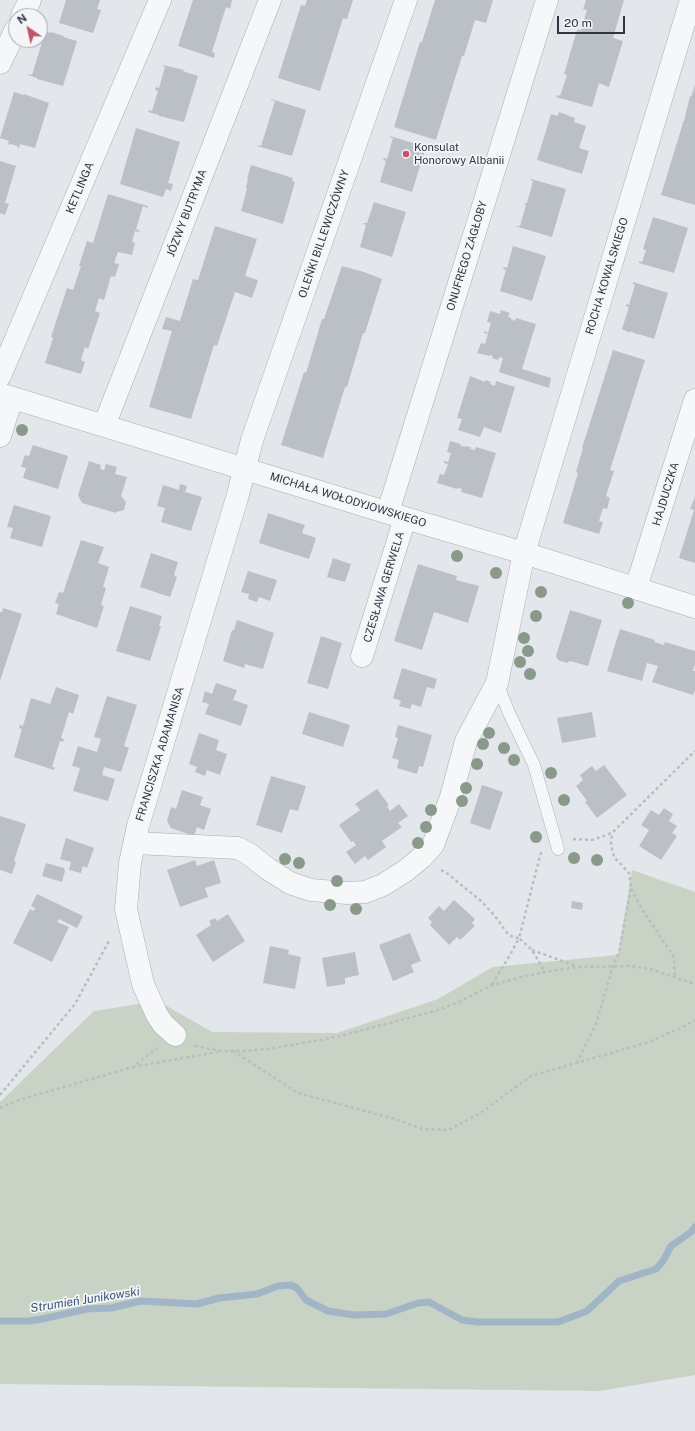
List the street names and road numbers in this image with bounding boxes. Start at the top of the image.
street label: KETLINGA [63,160,97,216]
street label: JÓZWY BUTRYMA [164,167,210,259]
street label: OLEŃKI BILLEWICZÓWNY [296,168,352,300]
street label: ONUFREGO ZAGŁOBY [444,200,490,312]
street label: ROCHA KOWALSKIEGO [583,216,631,336]
street label: HAJDUCZKA [650,461,682,527]
street label: MICHAŁA WOŁODYJOWSKIEGO [268,470,428,530]
street label: CZESŁAWA GERWELA [361,530,407,644]
street label: FRANCISZKA ADAMANISA [133,685,187,823]

